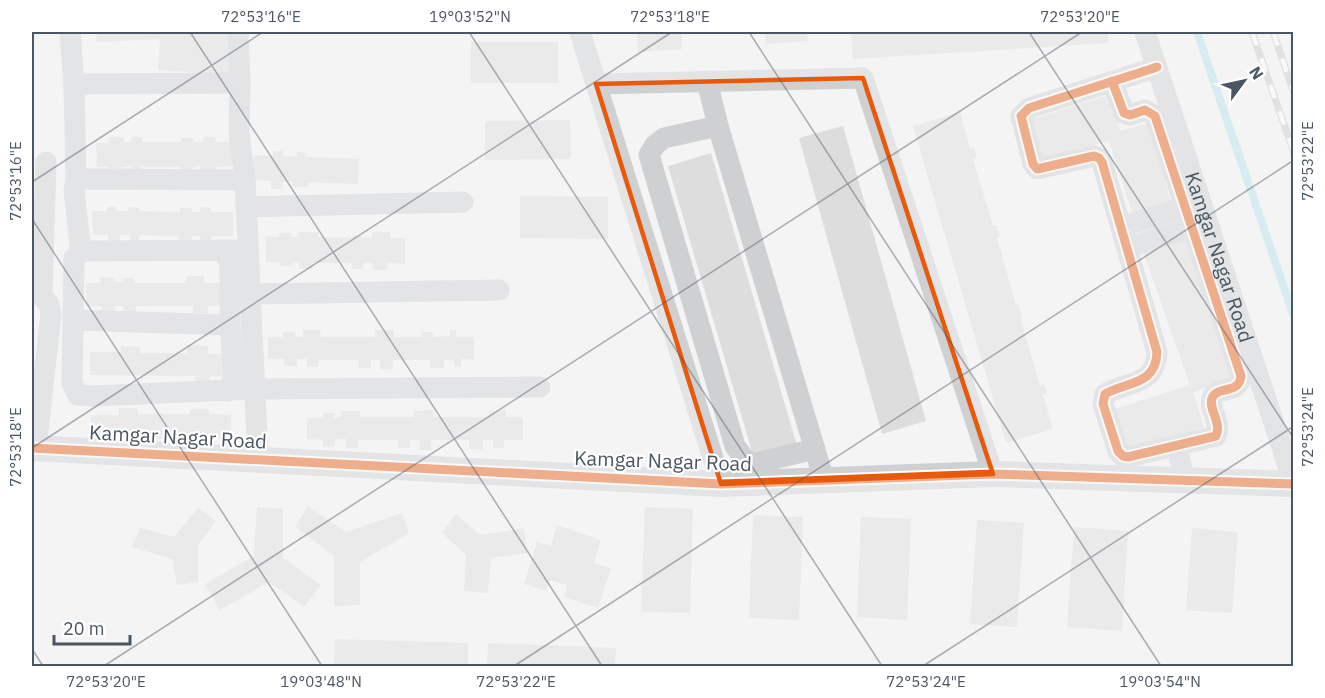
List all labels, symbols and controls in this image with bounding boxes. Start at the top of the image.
text: 72°53'16"E [221,7,301,26]
text: 19°03'52"N [429,7,511,26]
text: 72°53'18"E [630,7,710,26]
text: 72°53'20"E [1040,7,1120,26]
north arrow [1214,51,1274,111]
text: N [1245,63,1268,83]
text: 72°53'22"E [1298,121,1317,201]
text: 72°53'16"E [6,141,25,221]
street label: Kamgar Nagar Road [1179,168,1260,346]
text: 72°53'24"E [1298,387,1317,467]
text: 72°53'18"E [6,407,25,487]
street label: Kamgar Nagar Road [89,418,268,455]
street label: Kamgar Nagar Road [574,444,752,477]
scale bar [54,608,130,646]
text: 20 m [63,617,105,640]
text: 72°53'20"E [66,672,146,691]
text: 19°03'48"N [280,672,362,691]
text: 72°53'22"E [476,672,556,691]
text: 72°53'24"E [886,672,966,691]
text: 19°03'54"N [1119,672,1201,691]

